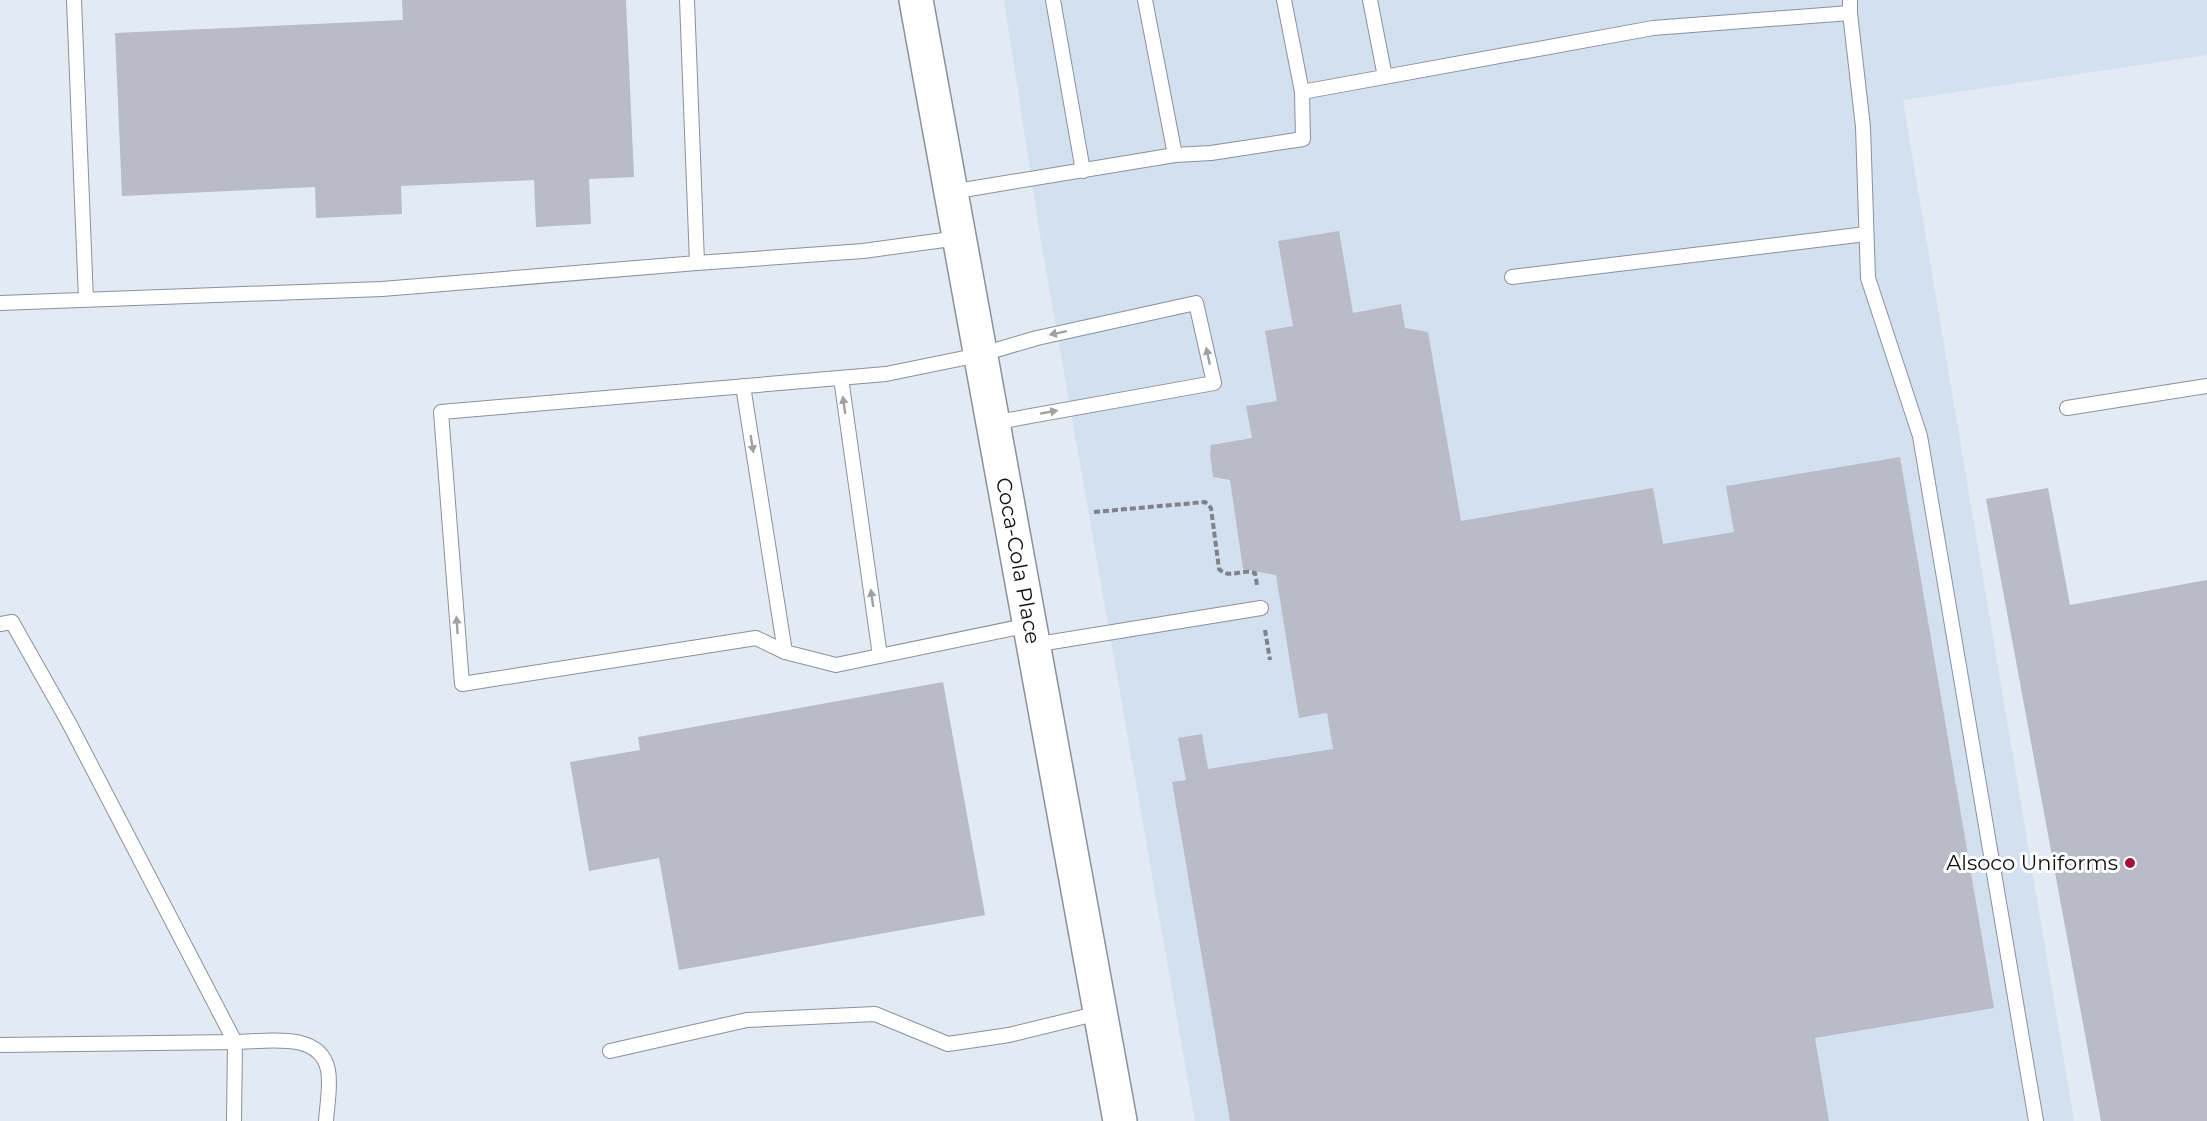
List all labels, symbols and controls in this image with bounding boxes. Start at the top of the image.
one-way arrow [1049,329,1068,338]
one-way arrow [1202,346,1212,365]
one-way arrow [840,395,849,414]
one-way arrow [1040,407,1059,416]
one-way arrow [748,435,757,454]
street label: Coca-Cola Place [991,476,1046,646]
one-way arrow [867,589,876,608]
one-way arrow [452,616,462,635]
place label: Alsoco Uniforms [1946,850,2118,875]
marker: Alsoco Uniforms [2123,856,2137,870]

